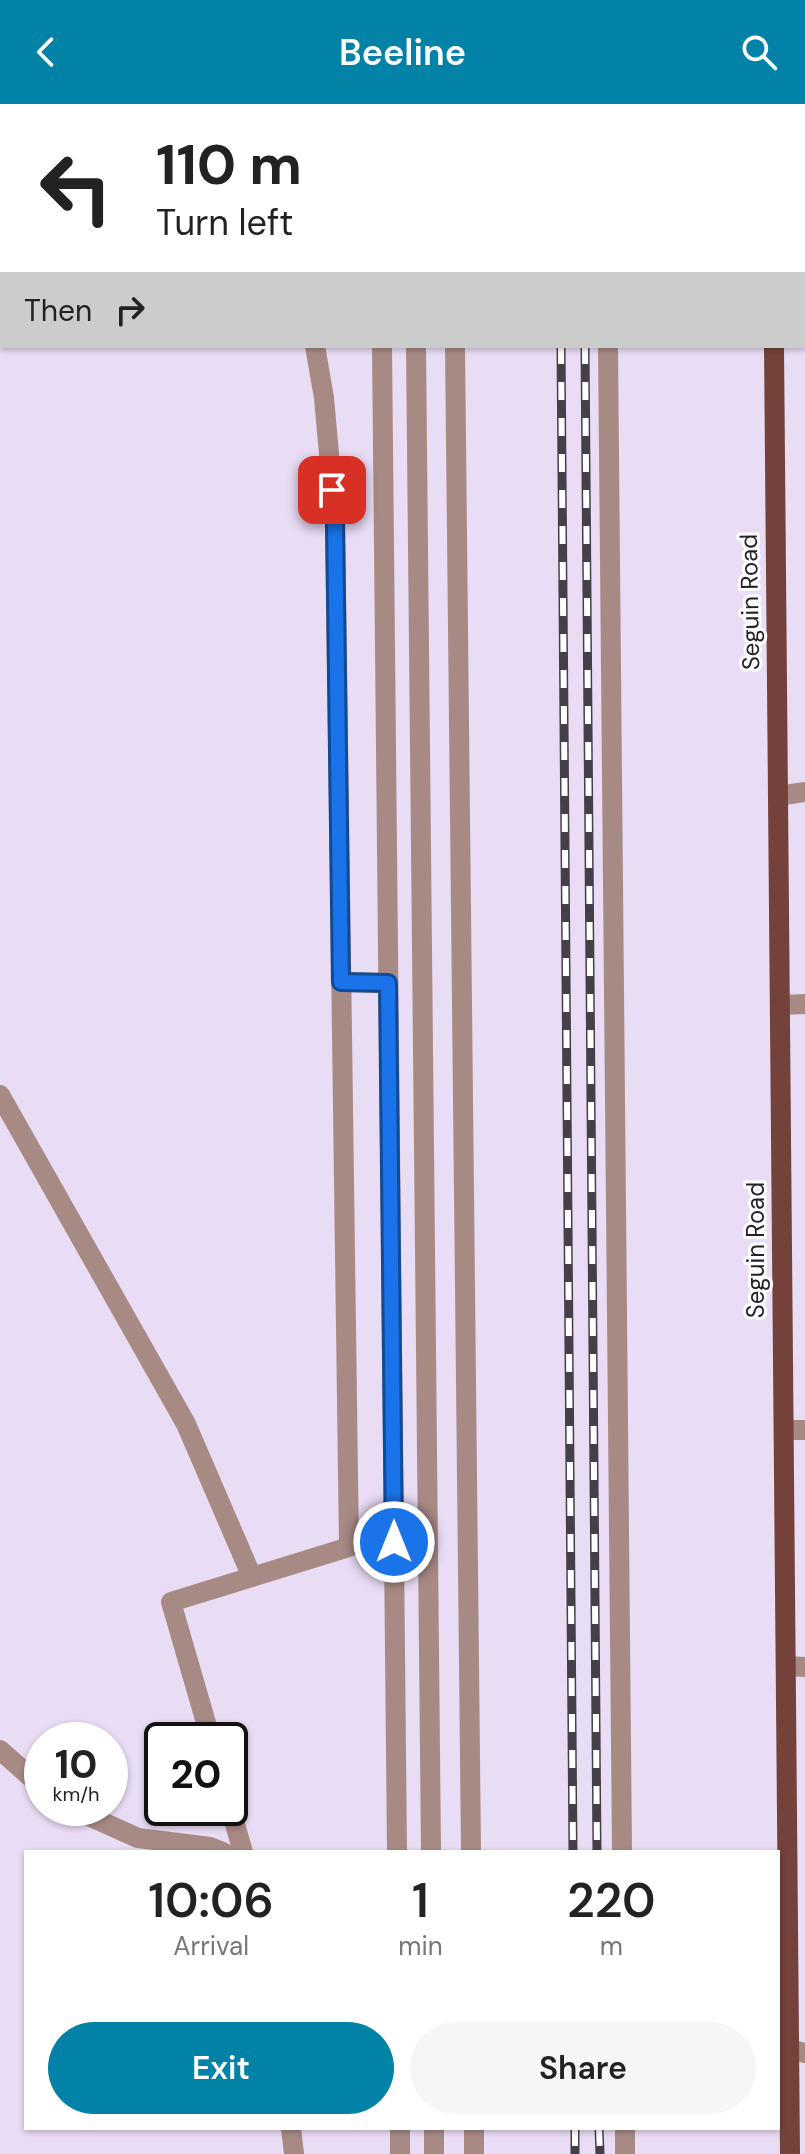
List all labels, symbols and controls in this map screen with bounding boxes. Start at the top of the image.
text: Beeline [339,29,466,76]
icon: back [24,30,68,74]
icon: search [737,30,781,74]
text: 110 m [156,128,302,201]
icon: left [24,136,128,240]
text: Turn left [156,199,293,246]
icon: right [108,288,152,332]
text: Then [24,291,92,330]
pin [298,456,366,524]
icon: arrive [310,468,354,512]
street label: Seguin Road [733,534,766,670]
street label: Seguin Road [740,1182,771,1318]
position arrow [352,1500,436,1584]
speed limit sign: 20 [144,1722,248,1826]
text: 10 [55,1738,97,1790]
text: km/h [52,1781,100,1807]
text: 10:06 [148,1869,274,1932]
text: 1 [412,1869,429,1932]
text: 220 [567,1869,656,1932]
text: Arrival [173,1929,249,1963]
text: min [398,1929,443,1963]
text: m [600,1929,623,1963]
button: Exit [48,2022,394,2114]
button: Share [410,2022,756,2114]

